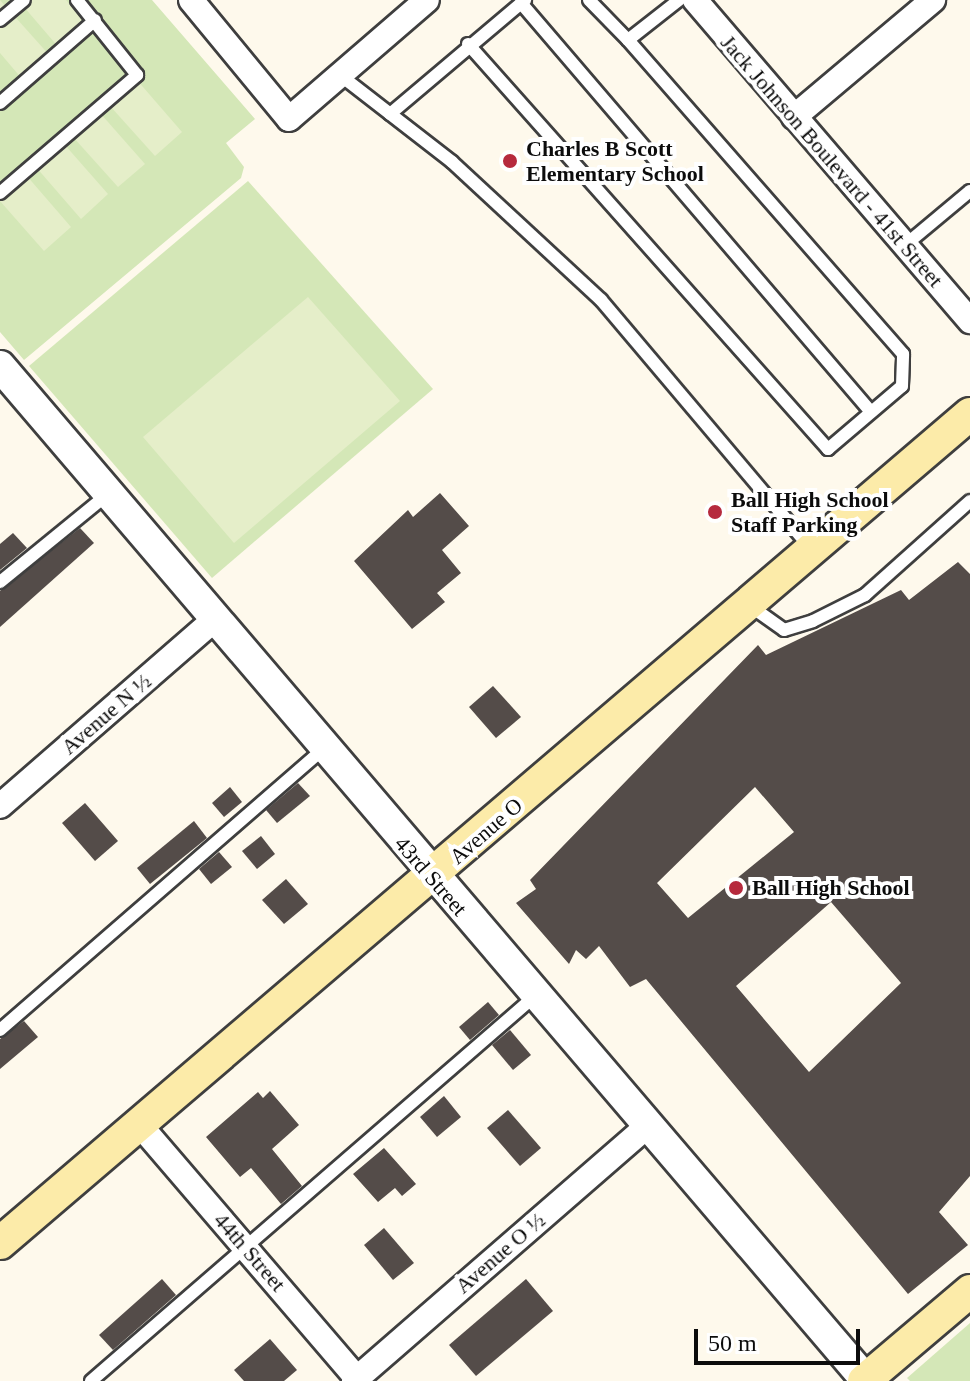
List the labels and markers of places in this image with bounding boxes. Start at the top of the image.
place label: Charles B Scott Elementary School [526,135,704,186]
marker: Charles B Scott Elementary School [501,152,519,170]
place label: Ball High School Staff Parking [731,486,889,538]
marker: Ball High School Staff Parking [706,503,724,521]
place label: Ball High School [752,875,910,901]
marker: Ball High School [727,879,745,897]

